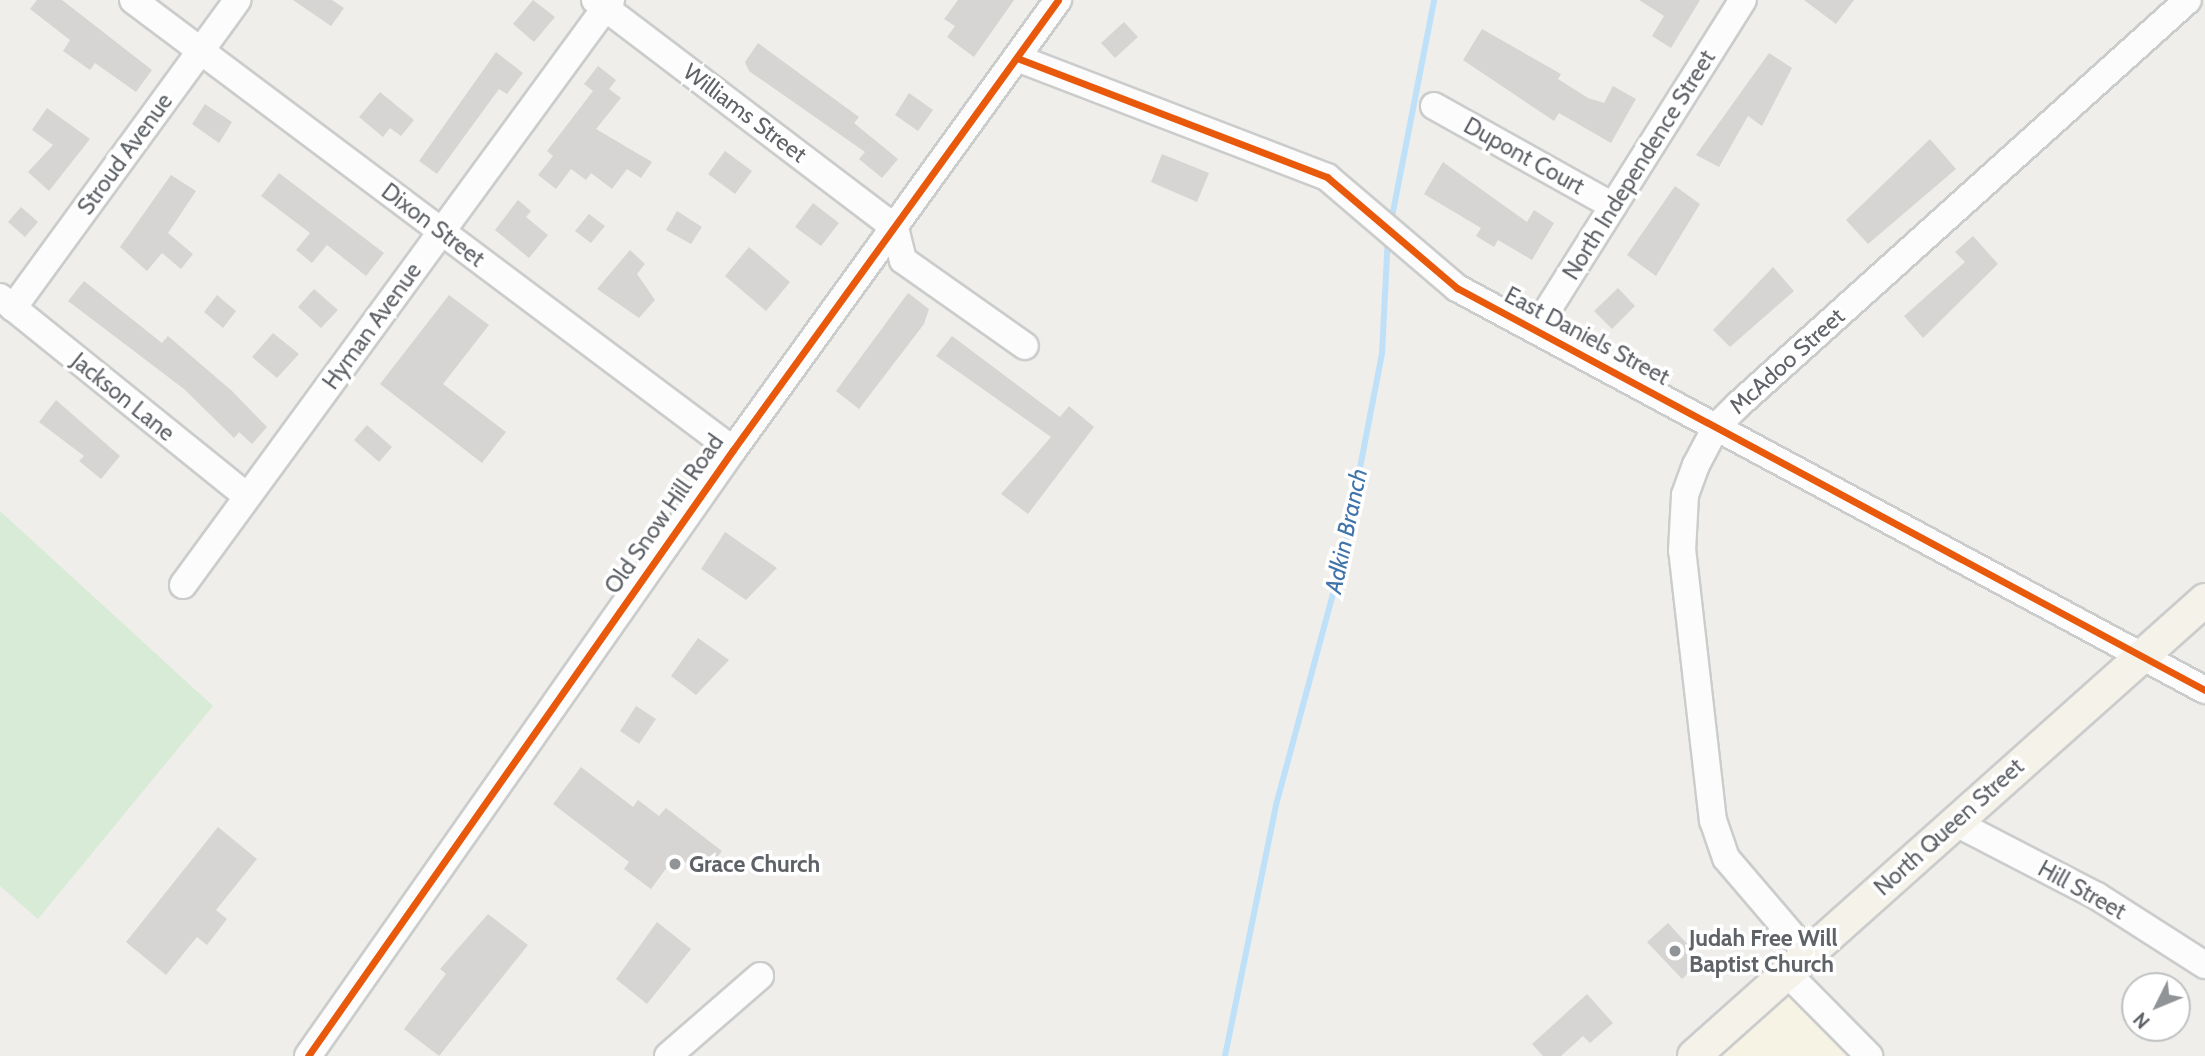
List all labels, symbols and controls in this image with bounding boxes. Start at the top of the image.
street label: North Independence Street [1557,45,1721,285]
street label: Williams Street [678,58,812,168]
street label: Stroud Avenue [72,88,178,220]
street label: Dupont Court [1459,112,1589,200]
street label: Dixon Street [376,177,490,273]
street label: Hyman Avenue [317,257,427,395]
street label: East Daniels Street [1500,281,1674,391]
street label: McAdoo Street [1724,302,1850,420]
street label: Jackson Lane [66,347,180,447]
street label: Old Snow Hill Road [599,429,729,599]
water label: Adkin Branch [1319,466,1373,596]
street label: North Queen Street [1869,753,2029,901]
place label: Grace Church [689,850,820,878]
street label: Hill Street [2033,855,2131,925]
marker: Grace Church [667,856,683,872]
place label: Judah Free Will Baptist Church [1689,924,1837,978]
marker: Judah Free Will Baptist Church [1667,943,1683,959]
north arrow [2121,972,2191,1042]
text: N [2129,1008,2155,1033]

